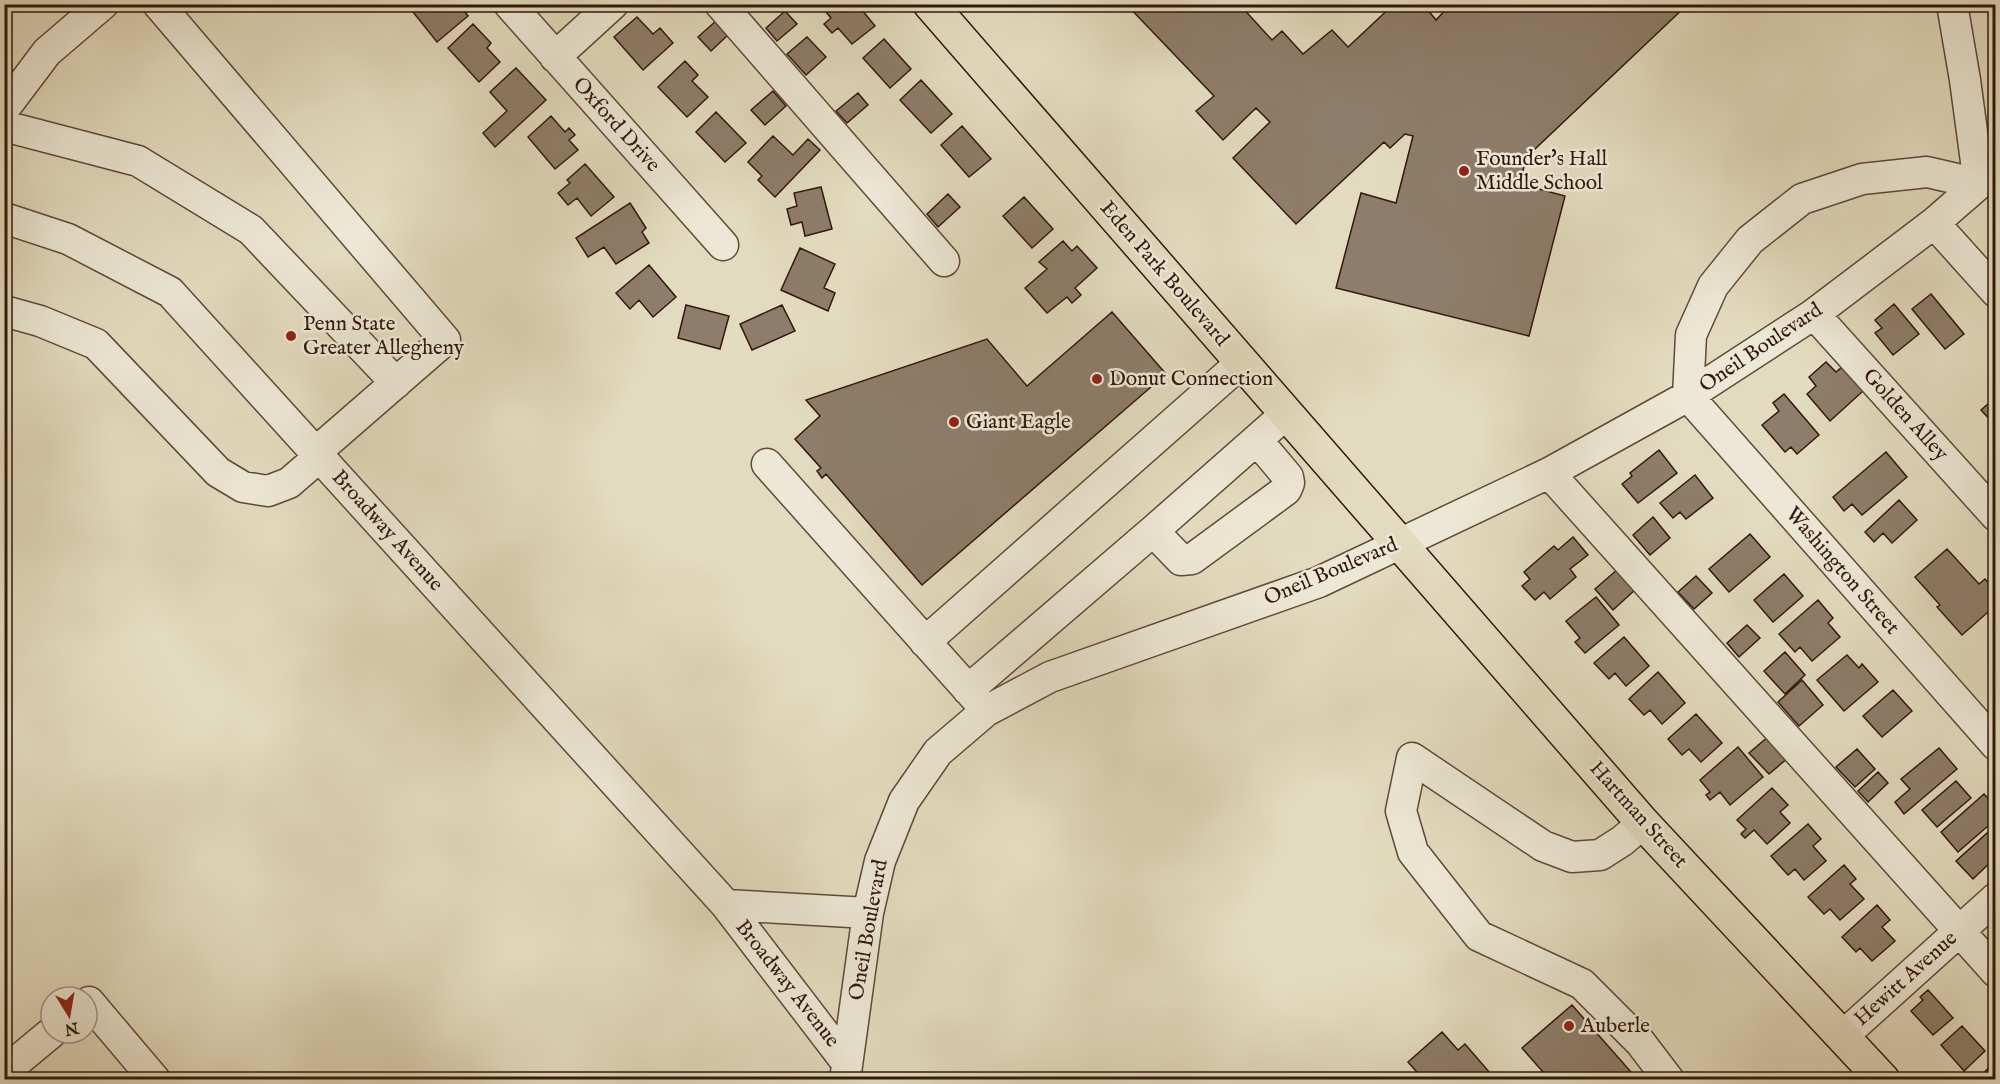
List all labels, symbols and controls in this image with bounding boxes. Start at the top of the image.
street label: Oxford Drive [566,72,666,178]
place label: Founder's Hall Middle School [1476,146,1607,197]
marker: Founder's Hall Middle School [1457,164,1471,178]
street label: Eden Park Boulevard [1093,196,1235,353]
street label: Oneil Boulevard [1694,296,1828,399]
place label: Penn State Greater Allegheny [303,311,465,362]
marker: Penn State Greater Allegheny [284,329,298,343]
street label: Golden Alley [1856,363,1954,468]
place label: Donut Connection [1109,366,1273,393]
marker: Donut Connection [1090,372,1104,386]
place label: Giant Eagle [966,409,1071,436]
marker: Giant Eagle [947,415,961,429]
street label: Broadway Avenue [325,464,449,598]
street label: Washington Street [1779,501,1905,641]
street label: Oneil Boulevard [1260,531,1403,612]
street label: Hartman Street [1583,756,1693,874]
street label: Oneil Boulevard [843,857,895,1003]
street label: Broadway Avenue [729,915,845,1054]
street label: Hewitt Avenue [1849,925,1964,1032]
north arrow [39,985,99,1045]
place label: Auberle [1580,1013,1650,1040]
text: N [63,1016,81,1039]
marker: Auberle [1562,1019,1576,1033]

